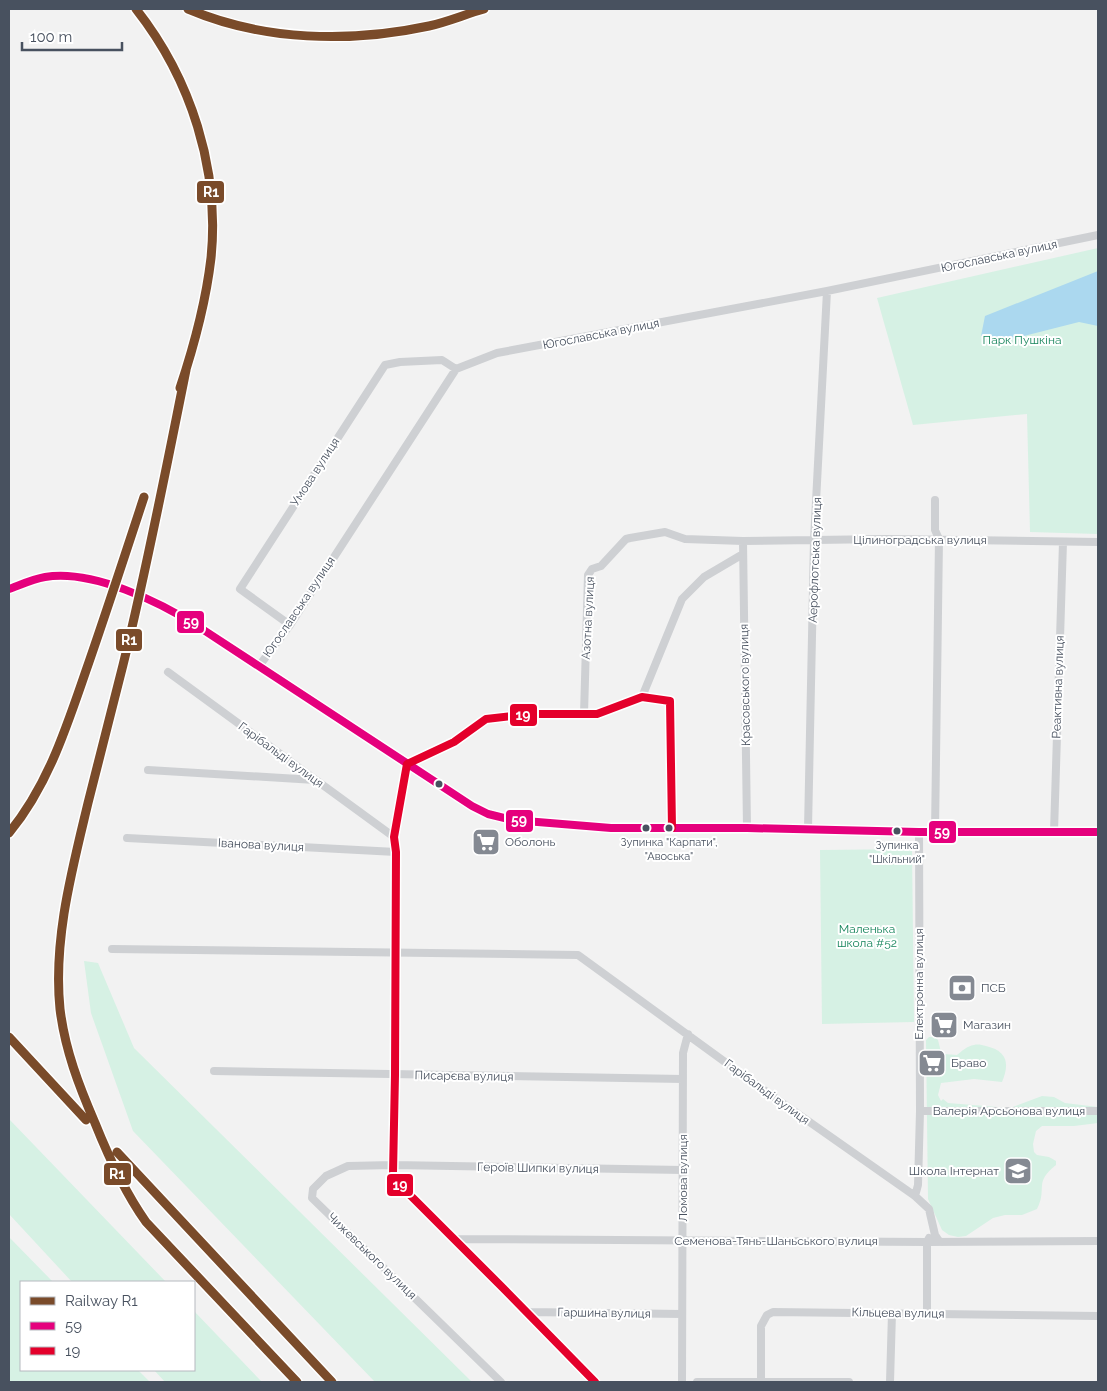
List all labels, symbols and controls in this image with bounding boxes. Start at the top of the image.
scale bar [22,20,122,52]
text: 100 m [30,28,72,46]
line badge: R1 [196,180,225,204]
text: R1 [203,184,219,200]
street label: Югославська вулиця [940,237,1058,275]
street label: Югославська вулиця [542,316,660,352]
park label: Парк Пушкіна [983,333,1061,347]
street label: Умова вулиця [288,435,342,509]
street label: Аерофлотська вулиця [806,497,824,623]
street label: Цілиноградська вулиця [853,533,987,547]
street label: Югославська вулиця [260,554,338,660]
street label: Азотна вулиця [579,576,597,660]
line badge: 59 [176,610,205,634]
text: 59 [183,614,199,630]
street label: Красовського вулиця [737,624,753,746]
line badge: R1 [115,628,143,652]
text: R1 [121,632,137,648]
street label: Реактивна вулиця [1049,635,1067,739]
line badge: 19 [509,703,538,727]
text: 19 [515,707,531,723]
street label: Гарібальді вулиця [236,719,326,791]
unlabelled marker [434,779,444,789]
line badge: 59 [505,809,534,833]
text: 59 [511,812,527,828]
line badge: 59 [928,820,957,844]
unlabelled marker [641,823,651,833]
marker: Зупинка "Карпати", "Авоська" [664,823,674,833]
text: 59 [934,824,950,840]
marker: Зупинка "Шкільний" [892,826,902,836]
supermarket icon: Оболонь [471,827,501,857]
place label: Оболонь [505,835,555,849]
street label: Іванова вулиця [218,836,304,854]
place label: Зупинка "Карпати", "Авоська" [621,836,717,863]
place label: Зупинка "Шкільний" [869,839,925,866]
park label: Маленька школа #52 [837,922,897,950]
street label: Електронна вулиця [912,928,926,1040]
bank icon: ПСБ [947,973,977,1003]
place label: ПСБ [981,981,1006,995]
supermarket icon: Магазин [929,1010,959,1040]
place label: Магазин [963,1018,1011,1032]
supermarket icon: Браво [917,1048,947,1078]
street label: Гарібальді вулиця [722,1056,812,1128]
place label: Браво [951,1056,986,1070]
street label: Писарєва вулиця [414,1068,514,1084]
street label: Валерія Арсьонова вулиця [933,1104,1085,1118]
street label: Ломова вулиця [676,1134,690,1222]
school or university icon: Школа Інтернат [1003,1156,1033,1186]
street label: Героїв Шипки вулиця [477,1160,599,1176]
line badge: R1 [103,1162,132,1186]
place label: Школа Інтернат [909,1164,999,1178]
text: R1 [109,1166,125,1182]
line badge: 19 [386,1173,414,1197]
text: 19 [392,1177,408,1193]
street label: Чижевського вулиця [325,1210,419,1302]
street label: Семенова-Тянь-Шаньського вулиця [674,1234,878,1248]
legend [20,1281,195,1371]
text: Railway R1 [65,1292,138,1310]
street label: Гаршина вулиця [557,1305,651,1321]
street label: Кільцева вулиця [851,1305,945,1321]
text: 59 [65,1317,82,1335]
text: 19 [65,1342,80,1360]

